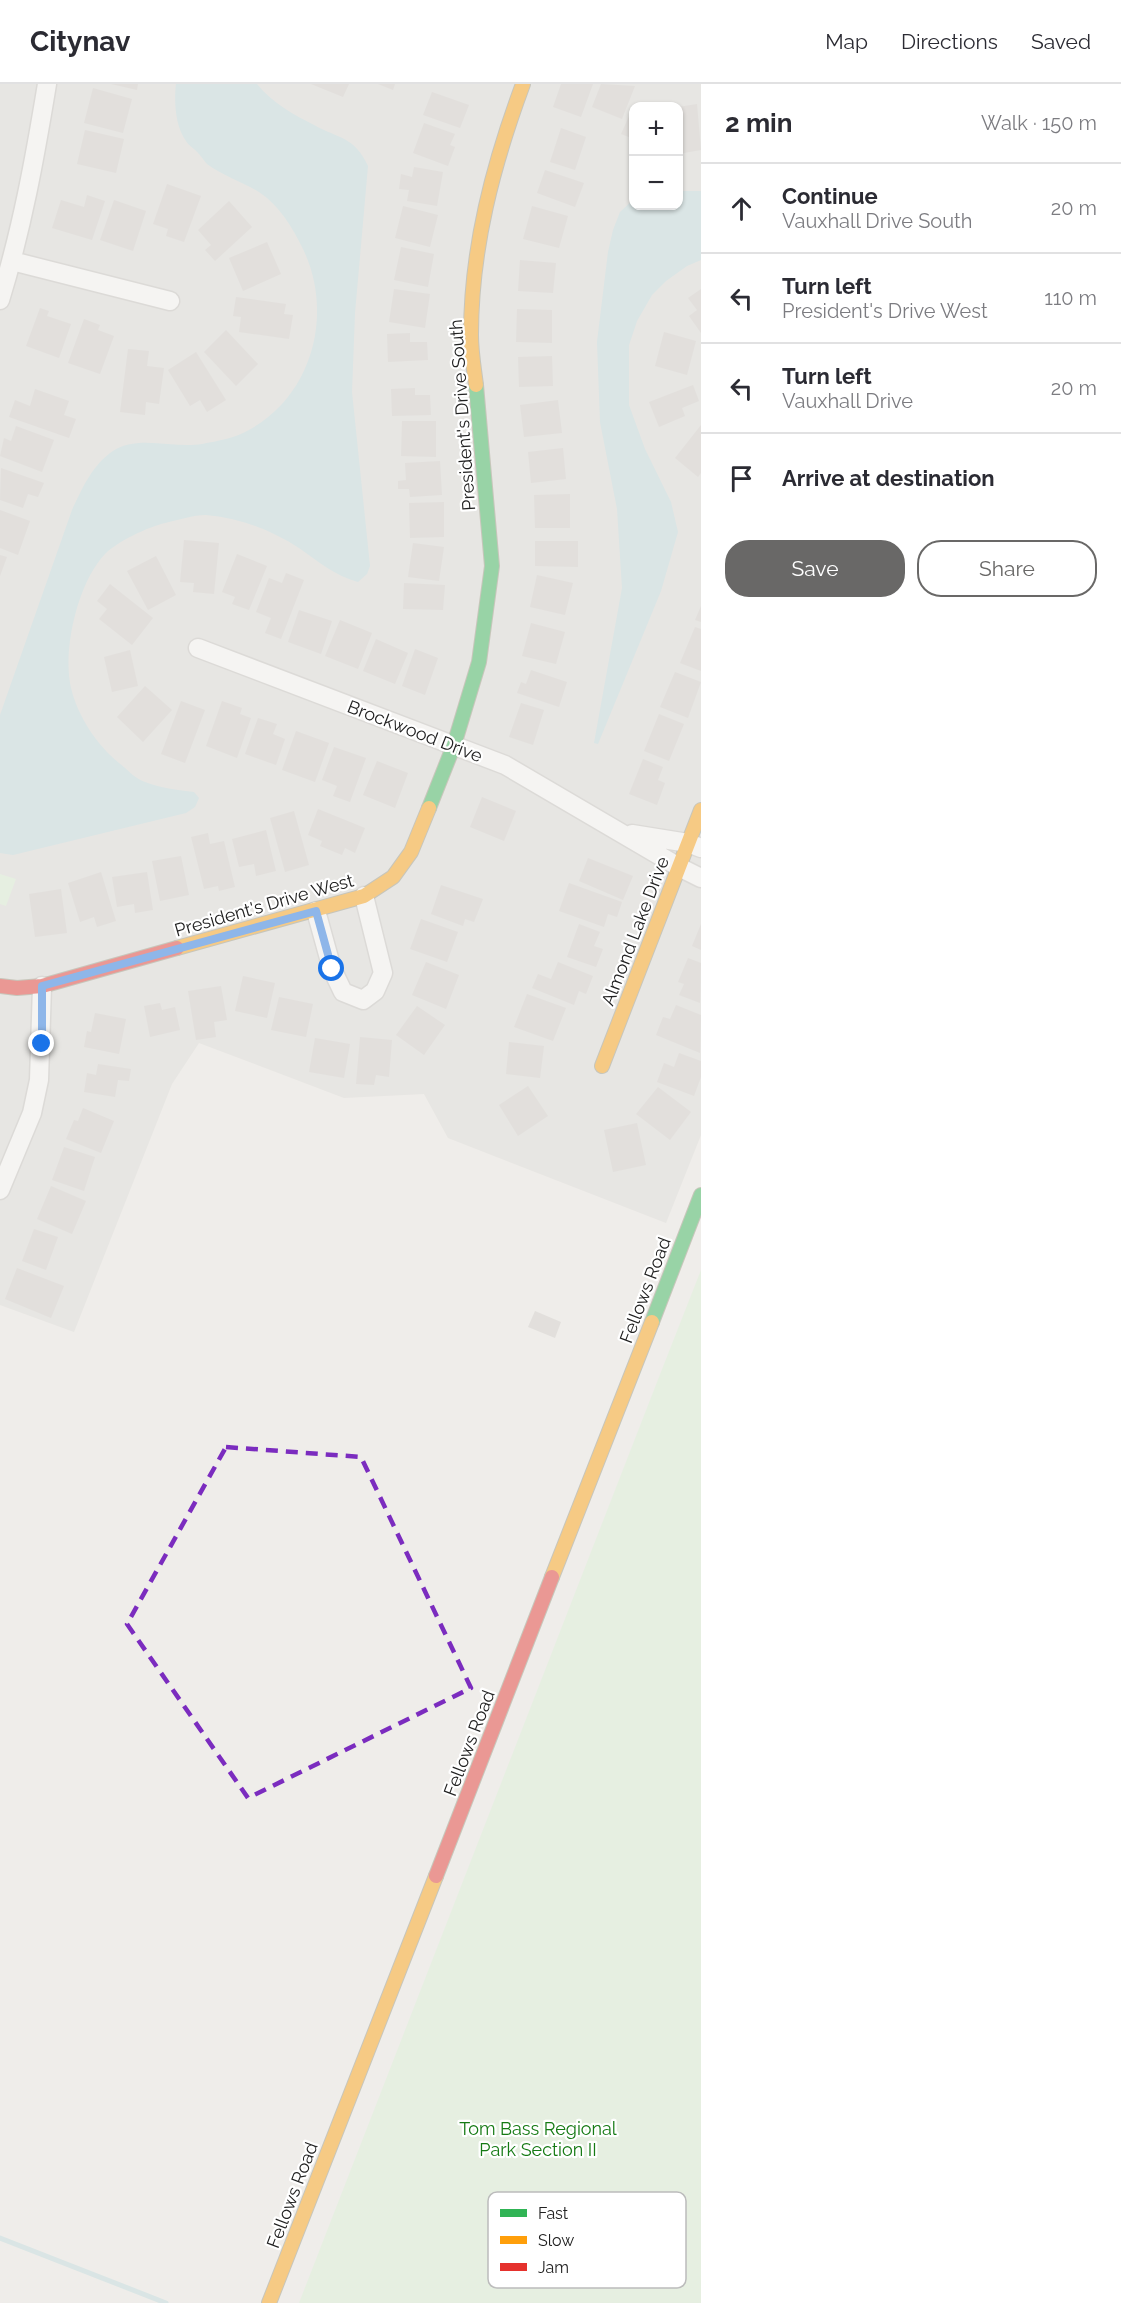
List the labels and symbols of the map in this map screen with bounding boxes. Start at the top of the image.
street label: President's Drive South [445,319,479,511]
street label: Brockwood Drive [345,696,486,767]
street label: Almond Lake Drive [597,853,673,1009]
street label: President's Drive West [172,869,356,941]
route start [318,955,344,981]
route end [28,1030,54,1056]
street label: Fellows Road [615,1234,675,1346]
street label: Fellows Road [439,1687,499,1799]
park label: Tom Bass Regional Park Section II [459,2118,617,2160]
street label: Fellows Road [262,2139,322,2251]
legend [488,2192,686,2288]
text: Fast [538,2204,569,2223]
text: Slow [538,2231,574,2250]
text: Jam [538,2258,569,2277]

